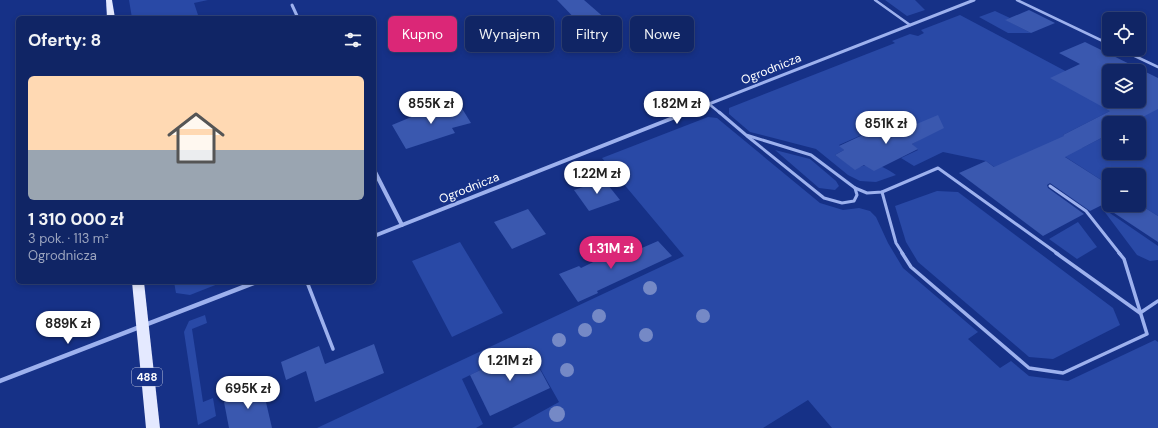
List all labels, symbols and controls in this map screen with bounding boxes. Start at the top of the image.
map controls [1102,12,1146,212]
button: locate [1102,12,1146,56]
chip: Kupno [388,16,457,52]
chip: Wynajem [465,16,554,52]
chip: Filtry [562,16,622,52]
chip: Nowe [630,16,694,52]
text: Oferty: 8 [28,29,101,51]
icon: filters [342,29,364,51]
street label: Ogrodnicza [739,50,803,88]
button: layers [1102,64,1146,108]
pin: 855K zł [394,91,468,125]
pin: 1.82M zł [636,91,718,125]
text: 855K zł [408,95,454,112]
text: 1.82M zł [653,95,701,112]
icon: home [160,102,232,174]
pin: 851K zł [849,111,923,145]
text: 851K zł [865,115,907,132]
button: + [1102,116,1146,160]
pin: 1.22M zł [556,161,638,195]
text: 1.22M zł [573,165,621,182]
button: − [1102,168,1146,212]
street label: Ogrodnicza [437,169,501,207]
text: 1 310 000 zł [28,208,124,230]
text: 3 pok. · 113 m² [28,230,109,247]
pin: 1.31M zł [570,236,652,270]
text: 1.31M zł [588,240,634,257]
text: Ogrodnicza [28,247,97,264]
pin: 889K zł [31,311,105,345]
text: 889K zł [45,315,91,332]
pin: 1.21M zł [469,348,551,382]
text: 1.21M zł [487,352,533,369]
road number: 488 [132,368,162,386]
pin: 695K zł [211,376,285,410]
text: 695K zł [225,380,271,397]

